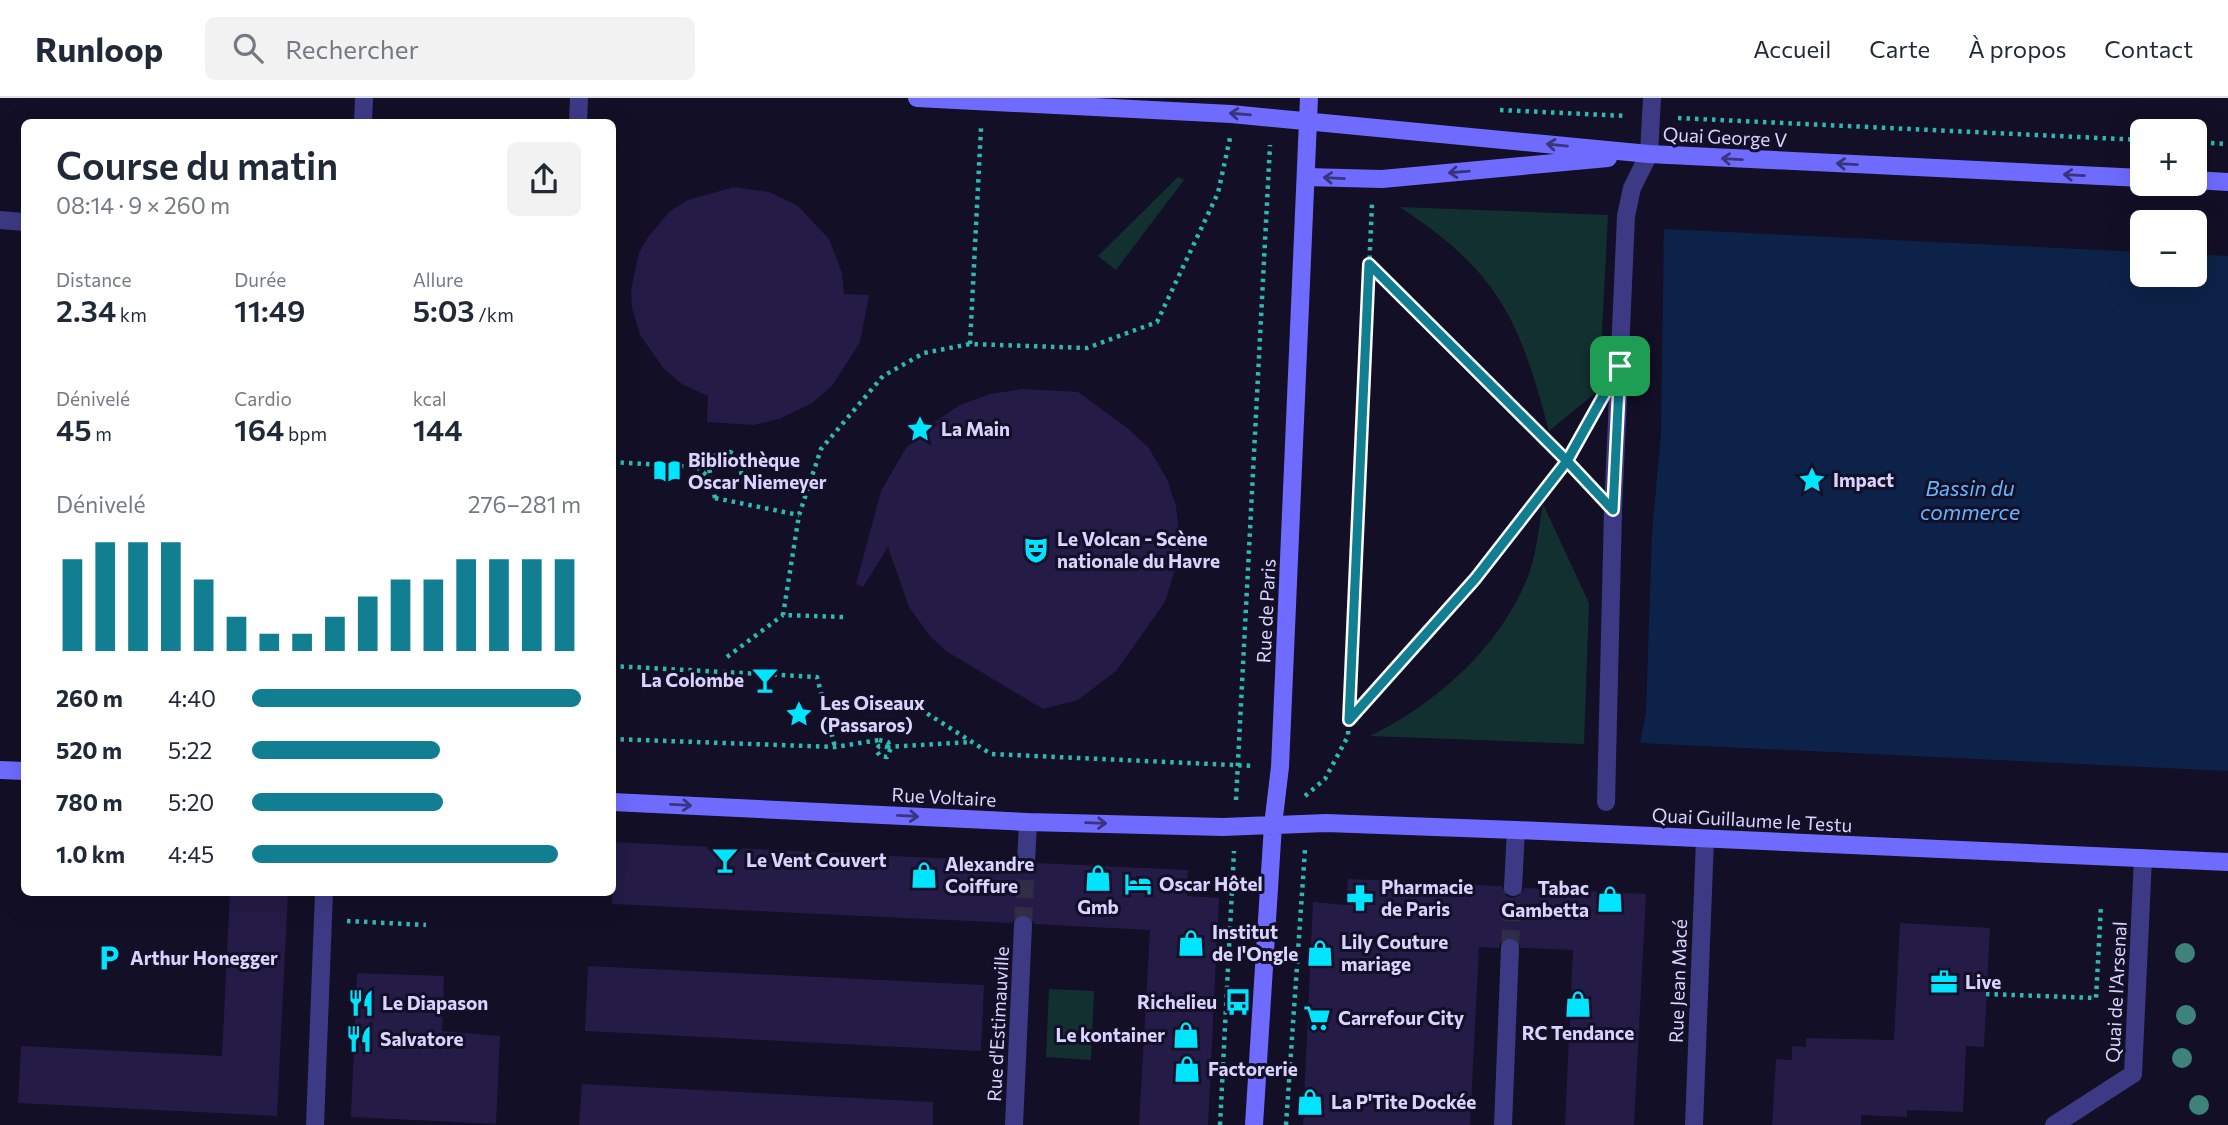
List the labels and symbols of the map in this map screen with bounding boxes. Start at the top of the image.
one-way arrow [1229,107,1252,120]
street label: Quai George V [1662,122,1788,151]
one-way arrow [1546,139,1569,152]
one-way arrow [1721,152,1744,165]
one-way arrow [1835,158,1858,171]
one-way arrow [1449,166,1471,179]
one-way arrow [2063,168,2086,181]
one-way arrow [1322,172,1345,185]
pin [1590,336,1650,396]
place icon: La Main [905,414,935,444]
place label: La Main [941,417,1010,440]
place label: Bibliothèque Oscar Niemeyer [688,448,827,493]
library icon: Bibliothèque Oscar Niemeyer [652,456,682,486]
place icon: Impact [1797,465,1827,495]
place label: Impact [1833,468,1894,491]
water label: Bassin du commerce [1920,475,2020,524]
place label: Le Volcan - Scène nationale du Havre [1057,527,1220,572]
theatre icon: Le Volcan - Scène nationale du Havre [1021,535,1051,565]
street label: Rue de Paris [1251,558,1280,664]
bar icon: La Colombe [750,665,780,695]
place label: La Colombe [641,668,744,691]
place label: Les Oiseaux (Passaros) [820,691,925,736]
place icon: Les Oiseaux (Passaros) [784,699,814,729]
street label: Rue Voltaire [891,782,997,811]
one-way arrow [669,799,691,812]
street label: Quai Guillaume le Testu [1651,803,1853,836]
one-way arrow [896,810,919,823]
one-way arrow [1084,817,1107,830]
bar icon: Le Vent Couvert [710,845,740,875]
place label: Le Vent Couvert [746,848,886,871]
place label: Alexandre Coiffure [945,852,1034,897]
shop icon: Alexandre Coiffure [909,860,939,890]
shop icon: Gmb [1083,863,1113,893]
hotel icon: Oscar Hôtel [1123,869,1153,899]
place label: Oscar Hôtel [1159,872,1263,895]
place label: Pharmacie de Paris [1381,875,1473,920]
place label: Tabac Gambetta [1501,876,1589,921]
pharmacy icon: Pharmacie de Paris [1345,883,1375,913]
shop icon: Tabac Gambetta [1595,884,1625,914]
place label: Gmb [1077,895,1119,918]
street label: Rue Jean Macé [1664,918,1691,1043]
place label: Institut de l'Ongle [1212,920,1298,965]
street label: Quai de l'Arsenal [2100,921,2131,1063]
shop icon: Institut de l'Ongle [1176,928,1206,958]
place label: Lily Couture mariage [1341,930,1448,975]
shop icon: Lily Couture mariage [1305,938,1335,968]
parking icon: Arthur Honegger [94,943,124,973]
place label: Arthur Honegger [130,946,278,969]
street label: Rue d'Estimauville [982,946,1013,1102]
office icon: Live [1929,967,1959,997]
place label: Live [1965,970,2001,993]
bus stop icon: Richelieu [1223,987,1253,1017]
restaurant icon: Le Diapason [346,988,376,1018]
shop icon: RC Tendance [1563,989,1593,1019]
place label: Richelieu [1137,990,1217,1013]
place label: Le Diapason [382,991,488,1014]
supermarket icon: Carrefour City [1302,1003,1332,1033]
place label: Carrefour City [1338,1006,1465,1029]
shop icon: Le kontainer [1171,1020,1201,1050]
place label: RC Tendance [1522,1021,1634,1044]
place label: Le kontainer [1055,1023,1165,1046]
restaurant icon: Salvatore [344,1024,374,1054]
place label: Salvatore [380,1027,464,1050]
shop icon: Factorerie [1172,1054,1202,1084]
place label: Factorerie [1208,1057,1298,1080]
shop icon: La P'Tite Dockée [1295,1087,1325,1117]
place label: La P'Tite Dockée [1331,1090,1476,1113]

